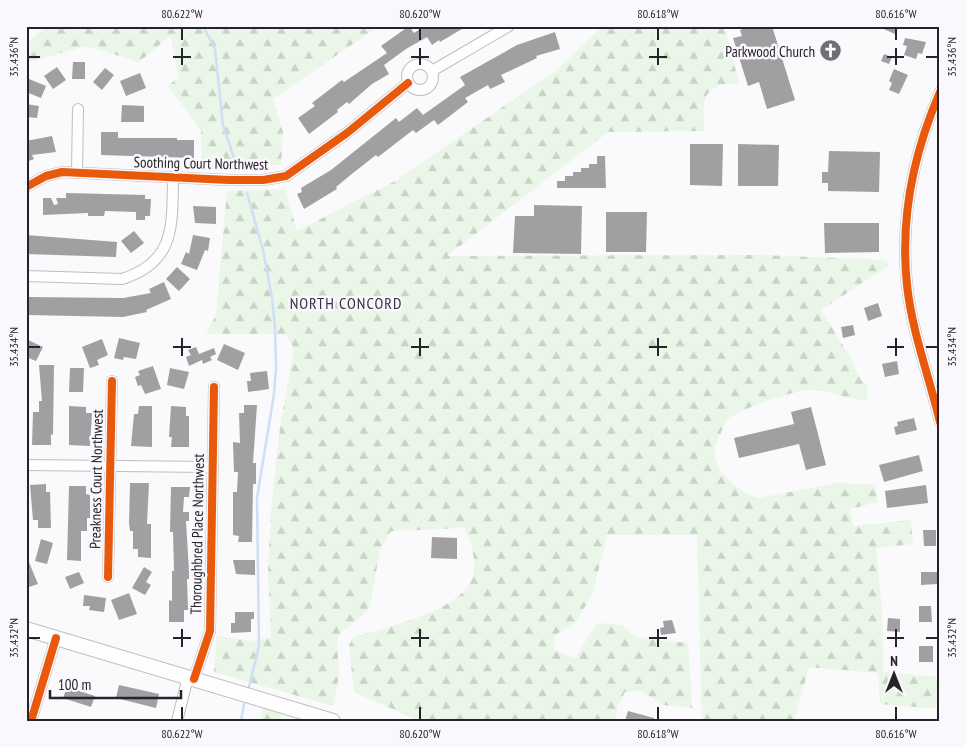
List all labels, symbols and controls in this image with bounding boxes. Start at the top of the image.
text: 80.622°W [161,6,203,21]
text: 80.620°W [399,6,441,21]
text: 80.618°W [637,6,679,21]
text: 80.616°W [875,6,917,21]
text: 35.436°N [6,37,21,77]
text: 35.436°N [944,37,959,77]
church icon: Parkwood Church [819,39,843,63]
place label: Parkwood Church [725,42,815,61]
street label: Soothing Court Northwest [134,152,268,174]
district label: NORTH CONCORD [290,293,402,313]
text: 35.434°N [6,327,21,367]
text: 35.434°N [944,327,959,367]
street label: Preakness Court Northwest [85,409,107,549]
street label: Thoroughbred Place Northwest [186,453,208,615]
text: 35.432°N [6,618,21,658]
text: 35.432°N [944,618,959,658]
north arrow [868,650,918,700]
text: N [890,652,898,670]
scale bar [50,667,181,699]
text: 100 m [58,675,91,694]
text: 80.622°W [161,726,203,741]
text: 80.620°W [399,726,441,741]
text: 80.618°W [637,726,679,741]
text: 80.616°W [875,726,917,741]

